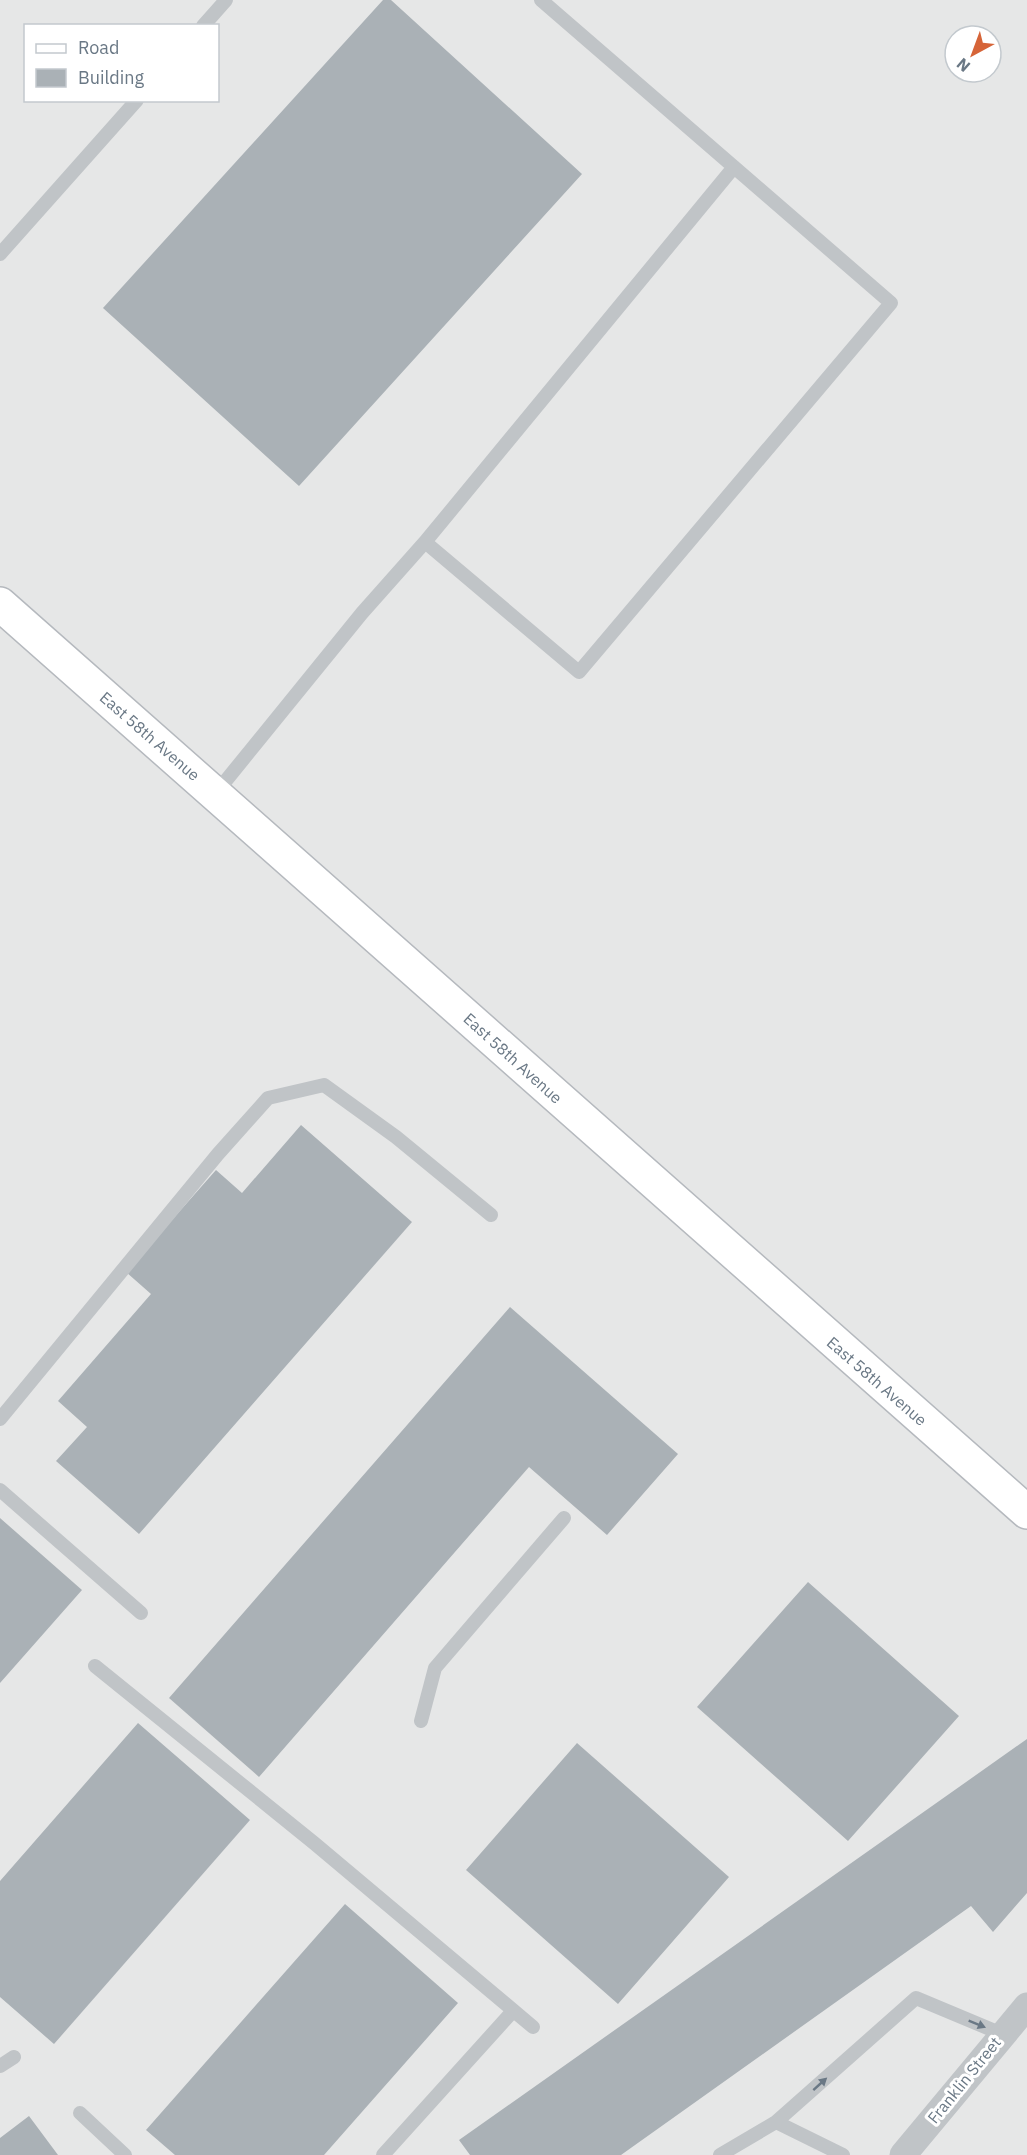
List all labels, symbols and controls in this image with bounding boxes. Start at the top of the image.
legend [24,24,219,102]
north arrow [943,24,1003,84]
text: Road [78,36,119,59]
text: N [952,54,974,77]
text: Building [78,66,145,89]
street label: East 58th Avenue [96,687,204,785]
street label: East 58th Avenue [459,1008,567,1108]
street label: East 58th Avenue [823,1332,931,1430]
one-way arrow [969,2019,987,2029]
street label: Franklin Street [923,2033,1005,2127]
one-way arrow [812,2078,827,2091]

